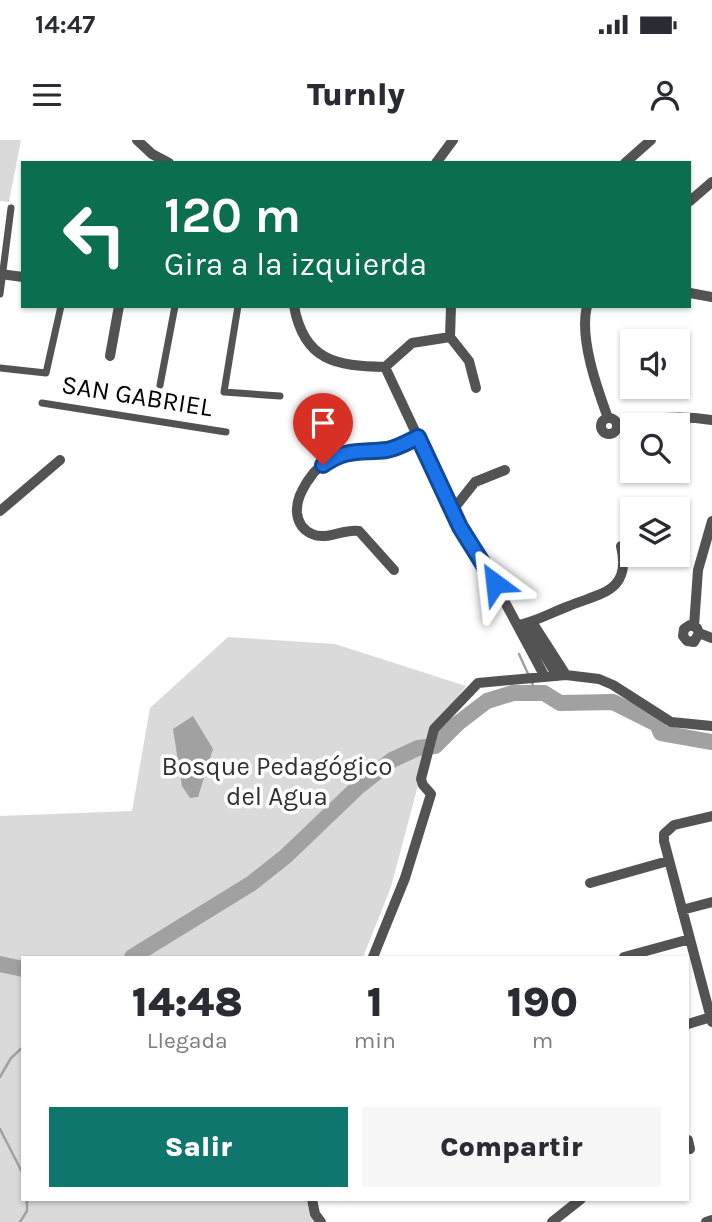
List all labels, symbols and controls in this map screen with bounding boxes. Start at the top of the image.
text: 14:47 [35,9,95,40]
icon: menu [28,76,66,114]
text: Turnly [307,76,405,113]
icon: person [646,76,684,114]
text: 120 m [164,187,301,244]
icon: left [49,189,140,280]
text: Gira a la izquierda [164,246,427,283]
map controls [620,329,690,567]
button: sound [620,329,690,399]
street label: SAN GABRIEL [59,369,215,423]
pin [293,393,353,465]
icon: arrive [304,404,342,442]
button: search [620,413,690,483]
button: layers [620,497,690,567]
position arrow [458,546,532,620]
park label: Bosque Pedagógico del Agua [162,751,392,812]
text: 14:48 [132,977,243,1027]
text: 1 [367,977,383,1027]
text: 190 [507,977,578,1027]
text: Llegada [147,1027,228,1054]
text: min [354,1027,396,1054]
text: m [532,1027,553,1054]
button: Salir [49,1107,348,1187]
button: Compartir [362,1107,661,1187]

